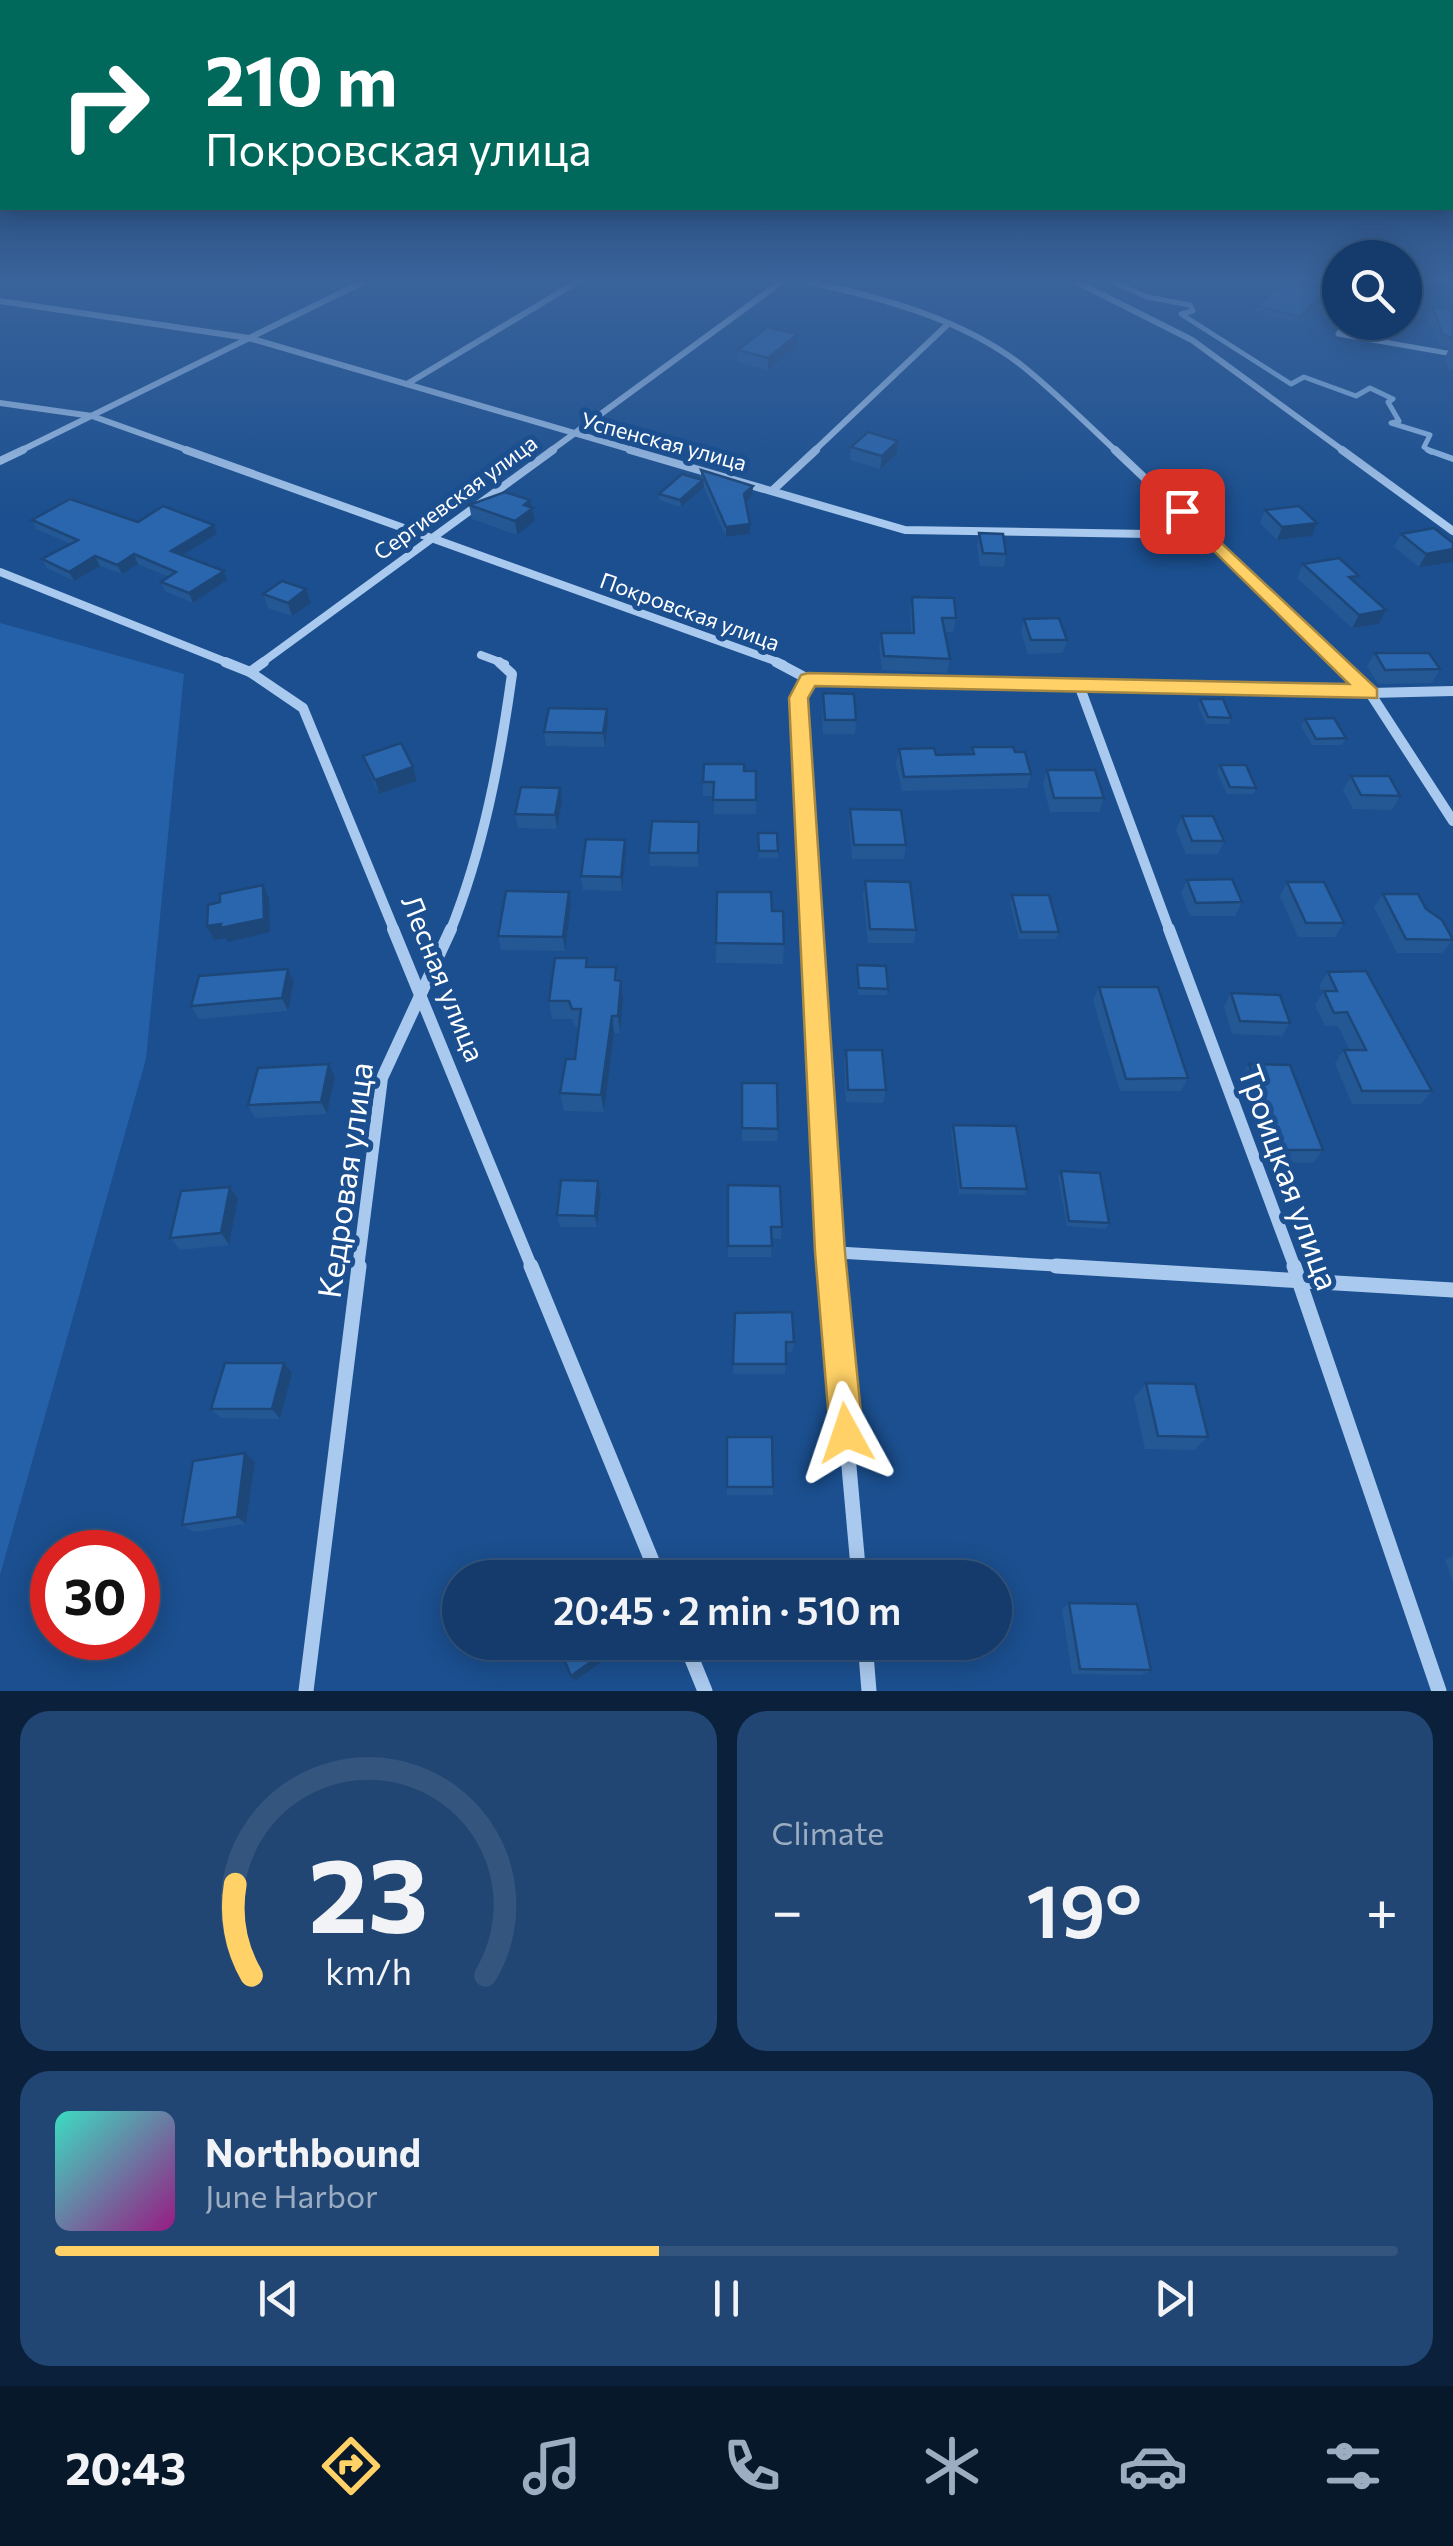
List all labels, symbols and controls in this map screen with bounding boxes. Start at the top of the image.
text: 210 m [205,35,397,120]
icon: right [40,40,170,170]
text: Покровская улица [205,120,592,175]
map controls [1322,240,1422,340]
button: search [1322,240,1422,340]
street label: Успенская улица [578,406,750,476]
street label: Сергиевская улица [368,429,542,565]
pin [1140,469,1225,554]
icon: arrive [1155,484,1210,539]
street label: Покровская улица [597,566,783,656]
street label: Лесная улица [395,890,493,1066]
street label: Кедровая улица [308,1059,380,1301]
street label: Троицкая улица [1231,1059,1349,1295]
position arrow [794,1381,898,1485]
speed limit sign: 30 [30,1530,160,1660]
text: 20:45 · 2 min · 510 m [553,1586,901,1633]
text: Climate [772,1812,884,1852]
text: 23 [308,1827,428,1954]
text: 19° [1026,1862,1142,1953]
text: − [772,1875,803,1942]
text: + [1366,1875,1398,1942]
text: km/h [325,1949,412,1992]
text: Northbound [205,2128,421,2175]
text: June Harbor [205,2175,378,2215]
icon: previous [251,2271,306,2326]
icon: pause [699,2271,754,2326]
icon: next [1147,2271,1202,2326]
icon: directions [316,2431,386,2501]
icon: music [517,2431,587,2501]
icon: phone [717,2431,787,2501]
icon: climate [917,2431,987,2501]
icon: car [1118,2431,1188,2501]
icon: filters [1318,2431,1388,2501]
text: 20:43 [65,2439,186,2494]

